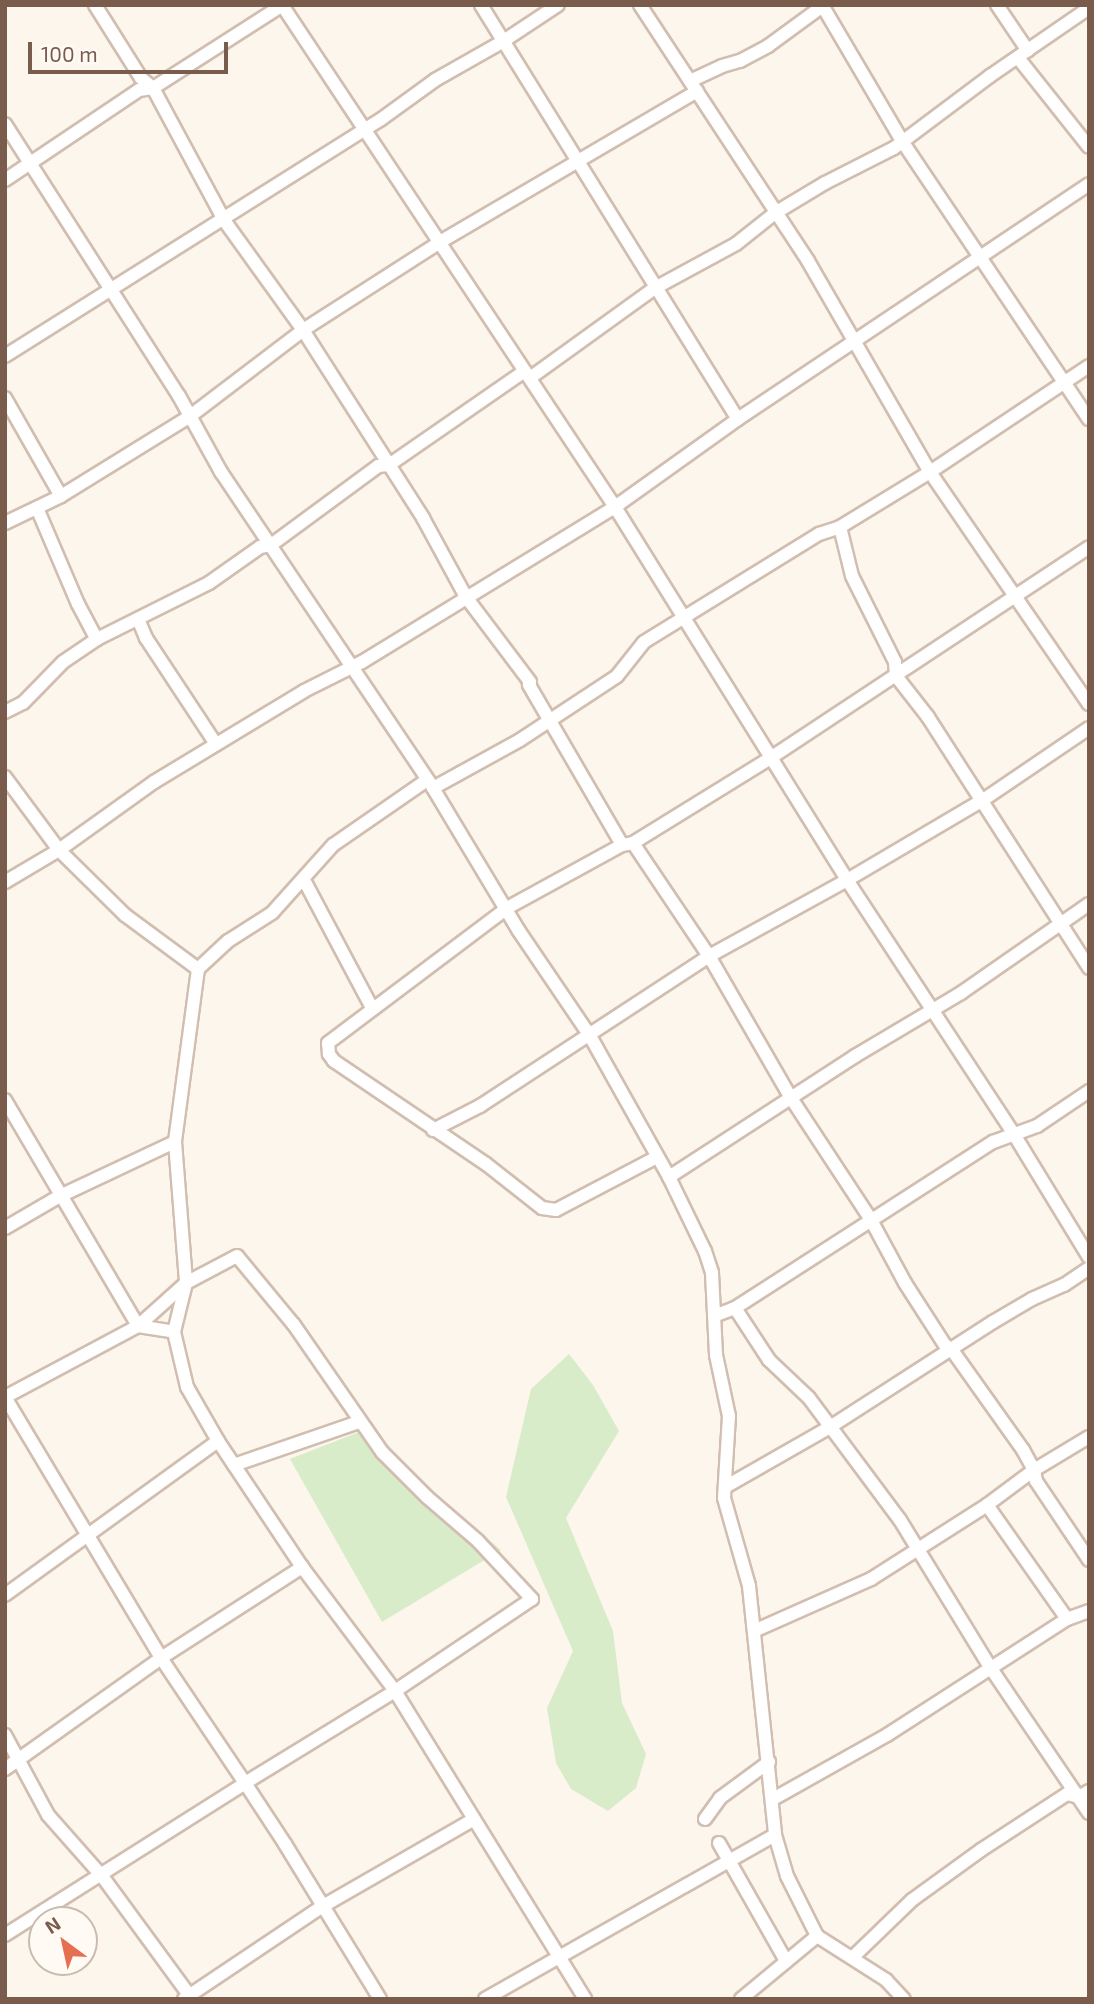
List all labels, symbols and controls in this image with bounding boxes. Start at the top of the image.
scale bar [32,28,231,72]
text: 100 m [41,41,98,66]
north arrow [28,1906,98,1976]
text: N [40,1911,64,1938]

